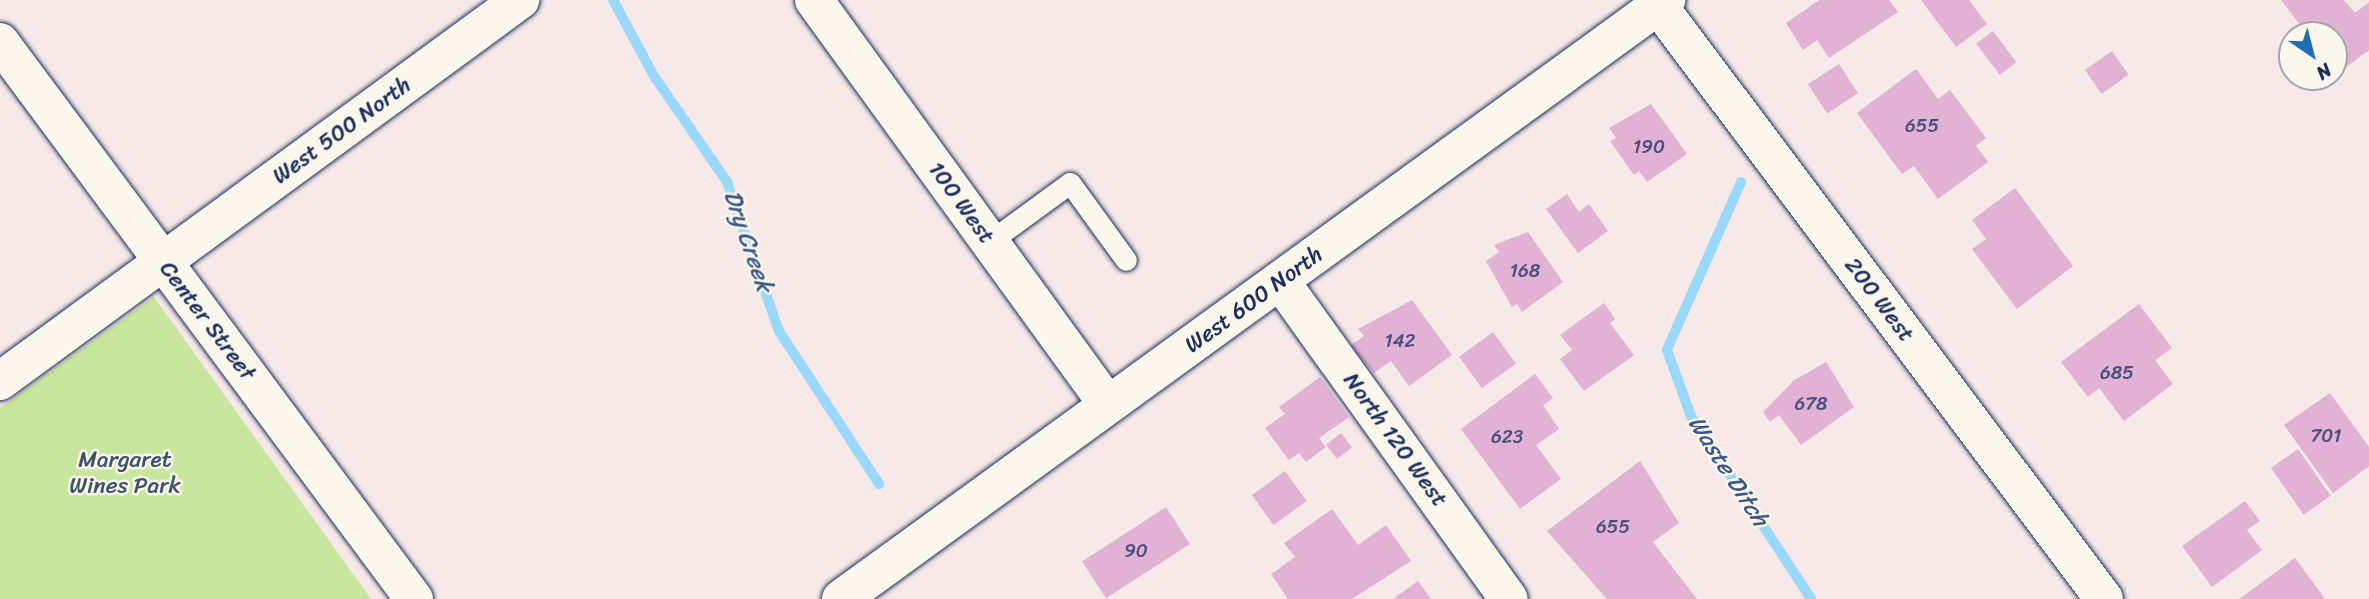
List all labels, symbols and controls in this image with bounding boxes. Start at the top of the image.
north arrow [2278,21,2348,91]
text: N [2309,55,2339,89]
street label: West 500 North [267,72,417,190]
house number: 655 [1905,115,1939,137]
house number: 190 [1633,136,1665,158]
street label: 100 West [922,156,1000,250]
water label: Dry Creek [717,187,779,295]
street label: West 600 North [1180,241,1328,359]
street label: 200 West [1838,252,1920,348]
street label: Center Street [153,256,261,386]
house number: 168 [1510,260,1540,282]
house number: 142 [1385,330,1415,352]
house number: 685 [2100,362,2134,384]
street label: North 120 West [1337,368,1453,512]
house number: 678 [1794,393,1828,415]
water label: Waste Ditch [1681,410,1775,532]
house number: 701 [2310,425,2342,447]
house number: 623 [1491,426,1523,448]
park label: Margaret Wines Park [69,446,181,500]
house number: 655 [1596,516,1630,538]
house number: 90 [1124,540,1148,562]

